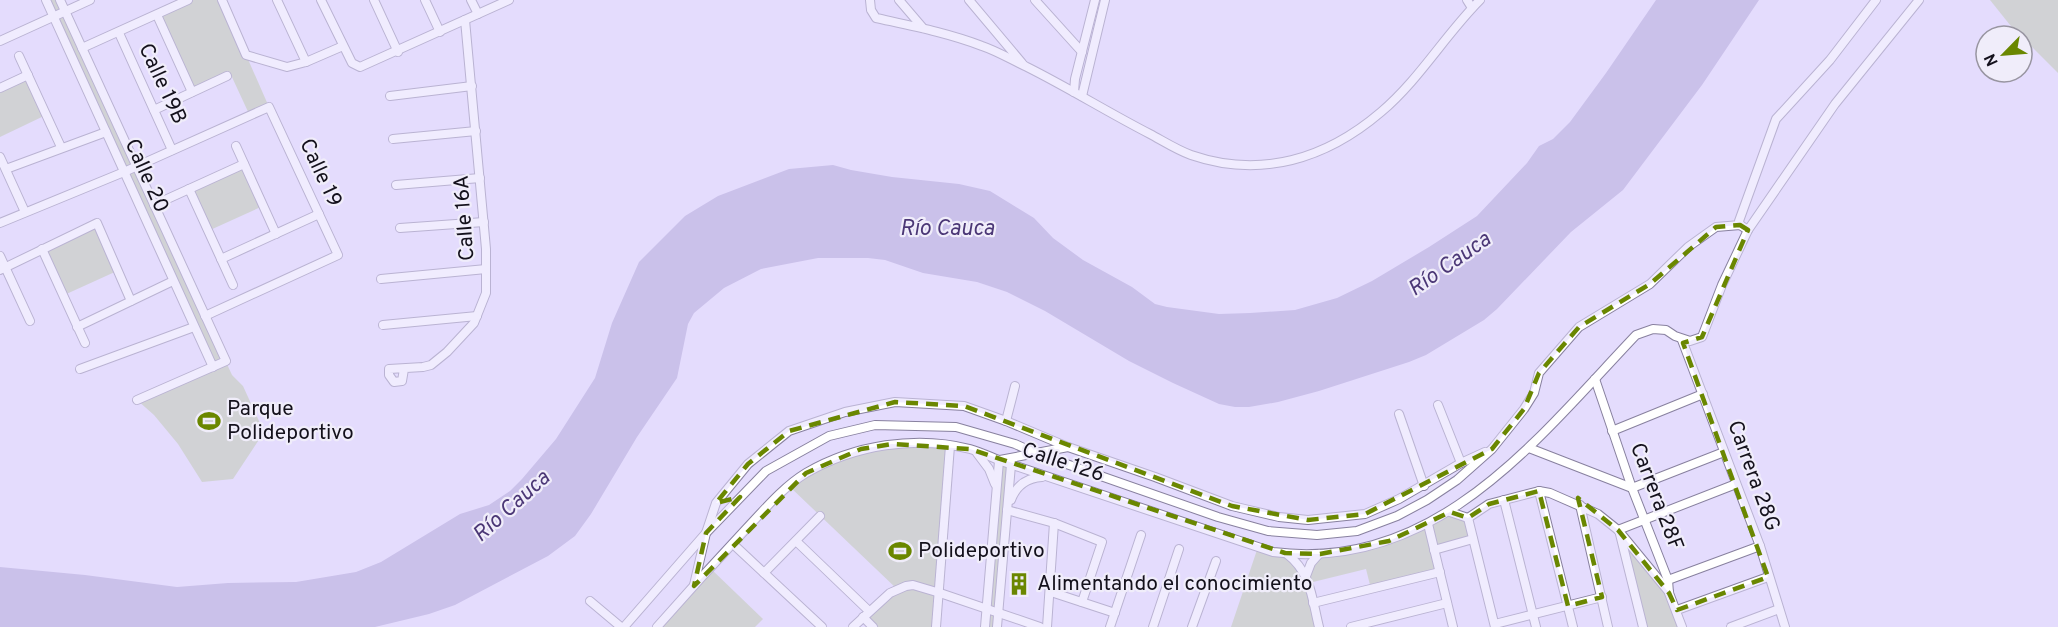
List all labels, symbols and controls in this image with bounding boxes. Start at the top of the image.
north arrow [1974,24,2034,84]
street label: Calle 19B [132,39,192,129]
text: N [1981,50,2004,69]
street label: Calle 20 [118,135,174,217]
street label: Calle 19 [292,135,348,211]
street label: Calle 16A [449,174,481,262]
water label: Río Cauca [900,216,995,243]
water label: Río Cauca [1403,226,1497,303]
place label: Parque Polideportivo [227,396,354,447]
sports icon: Parque Polideportivo [196,408,222,434]
street label: Carrera 28G [1721,417,1785,535]
street label: Calle 126 [1018,437,1108,489]
street label: Carrera 28F [1623,439,1689,555]
water label: Río Cauca [468,465,557,549]
sports icon: Polideportivo [887,538,913,564]
place label: Polideportivo [918,538,1045,565]
building icon: Alimentando el conocimiento [1006,571,1032,597]
place label: Alimentando el conocimiento [1037,571,1312,598]

